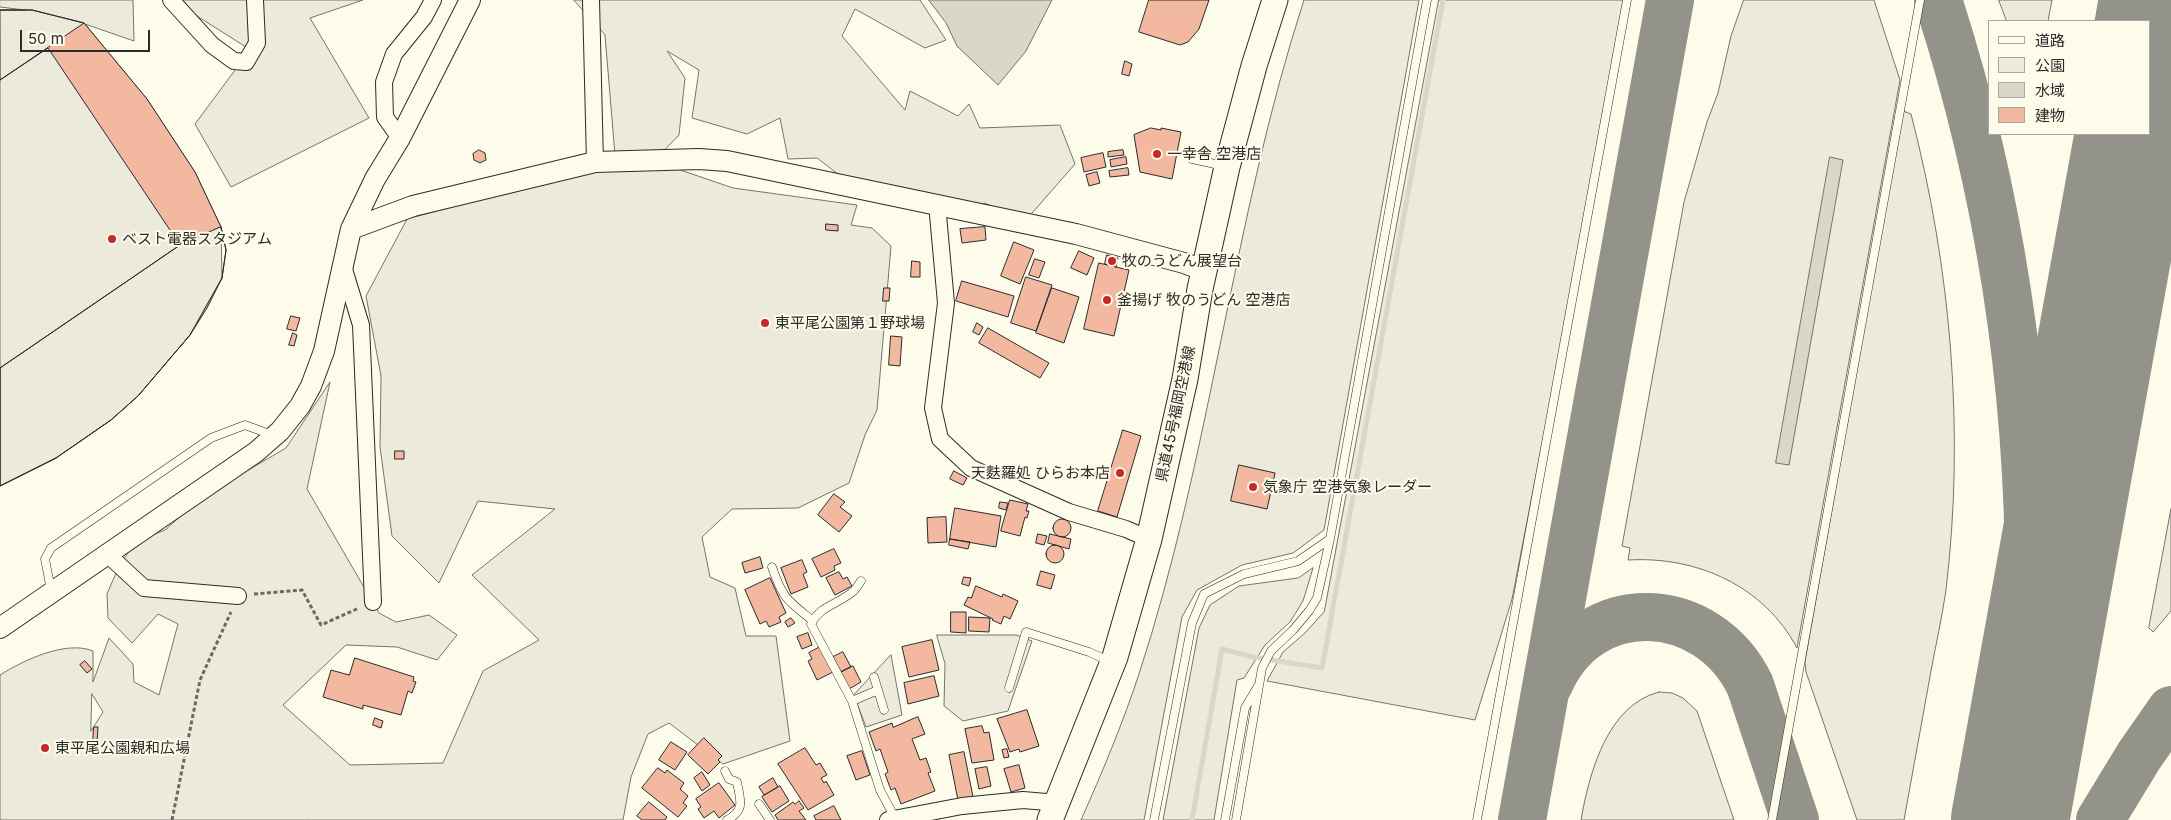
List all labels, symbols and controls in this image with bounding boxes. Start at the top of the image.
scale bar [22,20,152,52]
legend [1988,20,2151,135]
text: 50 m [28,29,64,48]
text: 道路 [2035,31,2065,50]
text: 公園 [2035,56,2065,75]
text: 水域 [2035,81,2065,100]
text: 建物 [2035,106,2065,125]
place label: 一幸舎 空港店 [1167,145,1261,163]
marker: 一幸舎 空港店 [1151,148,1163,160]
place label: ベスト電器スタジアム [122,230,272,248]
marker: ベスト電器スタジアム [106,233,118,245]
place label: 牧のうどん展望台 [1122,252,1242,270]
marker: 牧のうどん展望台 [1106,255,1118,267]
place label: 釜揚げ 牧のうどん 空港店 [1117,291,1290,309]
marker: 釜揚げ 牧のうどん 空港店 [1101,294,1113,306]
place label: 東平尾公園第１野球場 [775,314,925,332]
marker: 東平尾公園第１野球場 [759,317,771,329]
street label: 県道45号福岡空港線 [1153,344,1199,484]
place label: 天麩羅処 ひらお本店 [971,464,1110,482]
marker: 天麩羅処 ひらお本店 [1114,467,1126,479]
place label: 気象庁 空港気象レーダー [1263,478,1432,496]
marker: 気象庁 空港気象レーダー [1247,481,1259,493]
place label: 東平尾公園親和広場 [55,739,190,757]
marker: 東平尾公園親和広場 [39,742,51,754]

